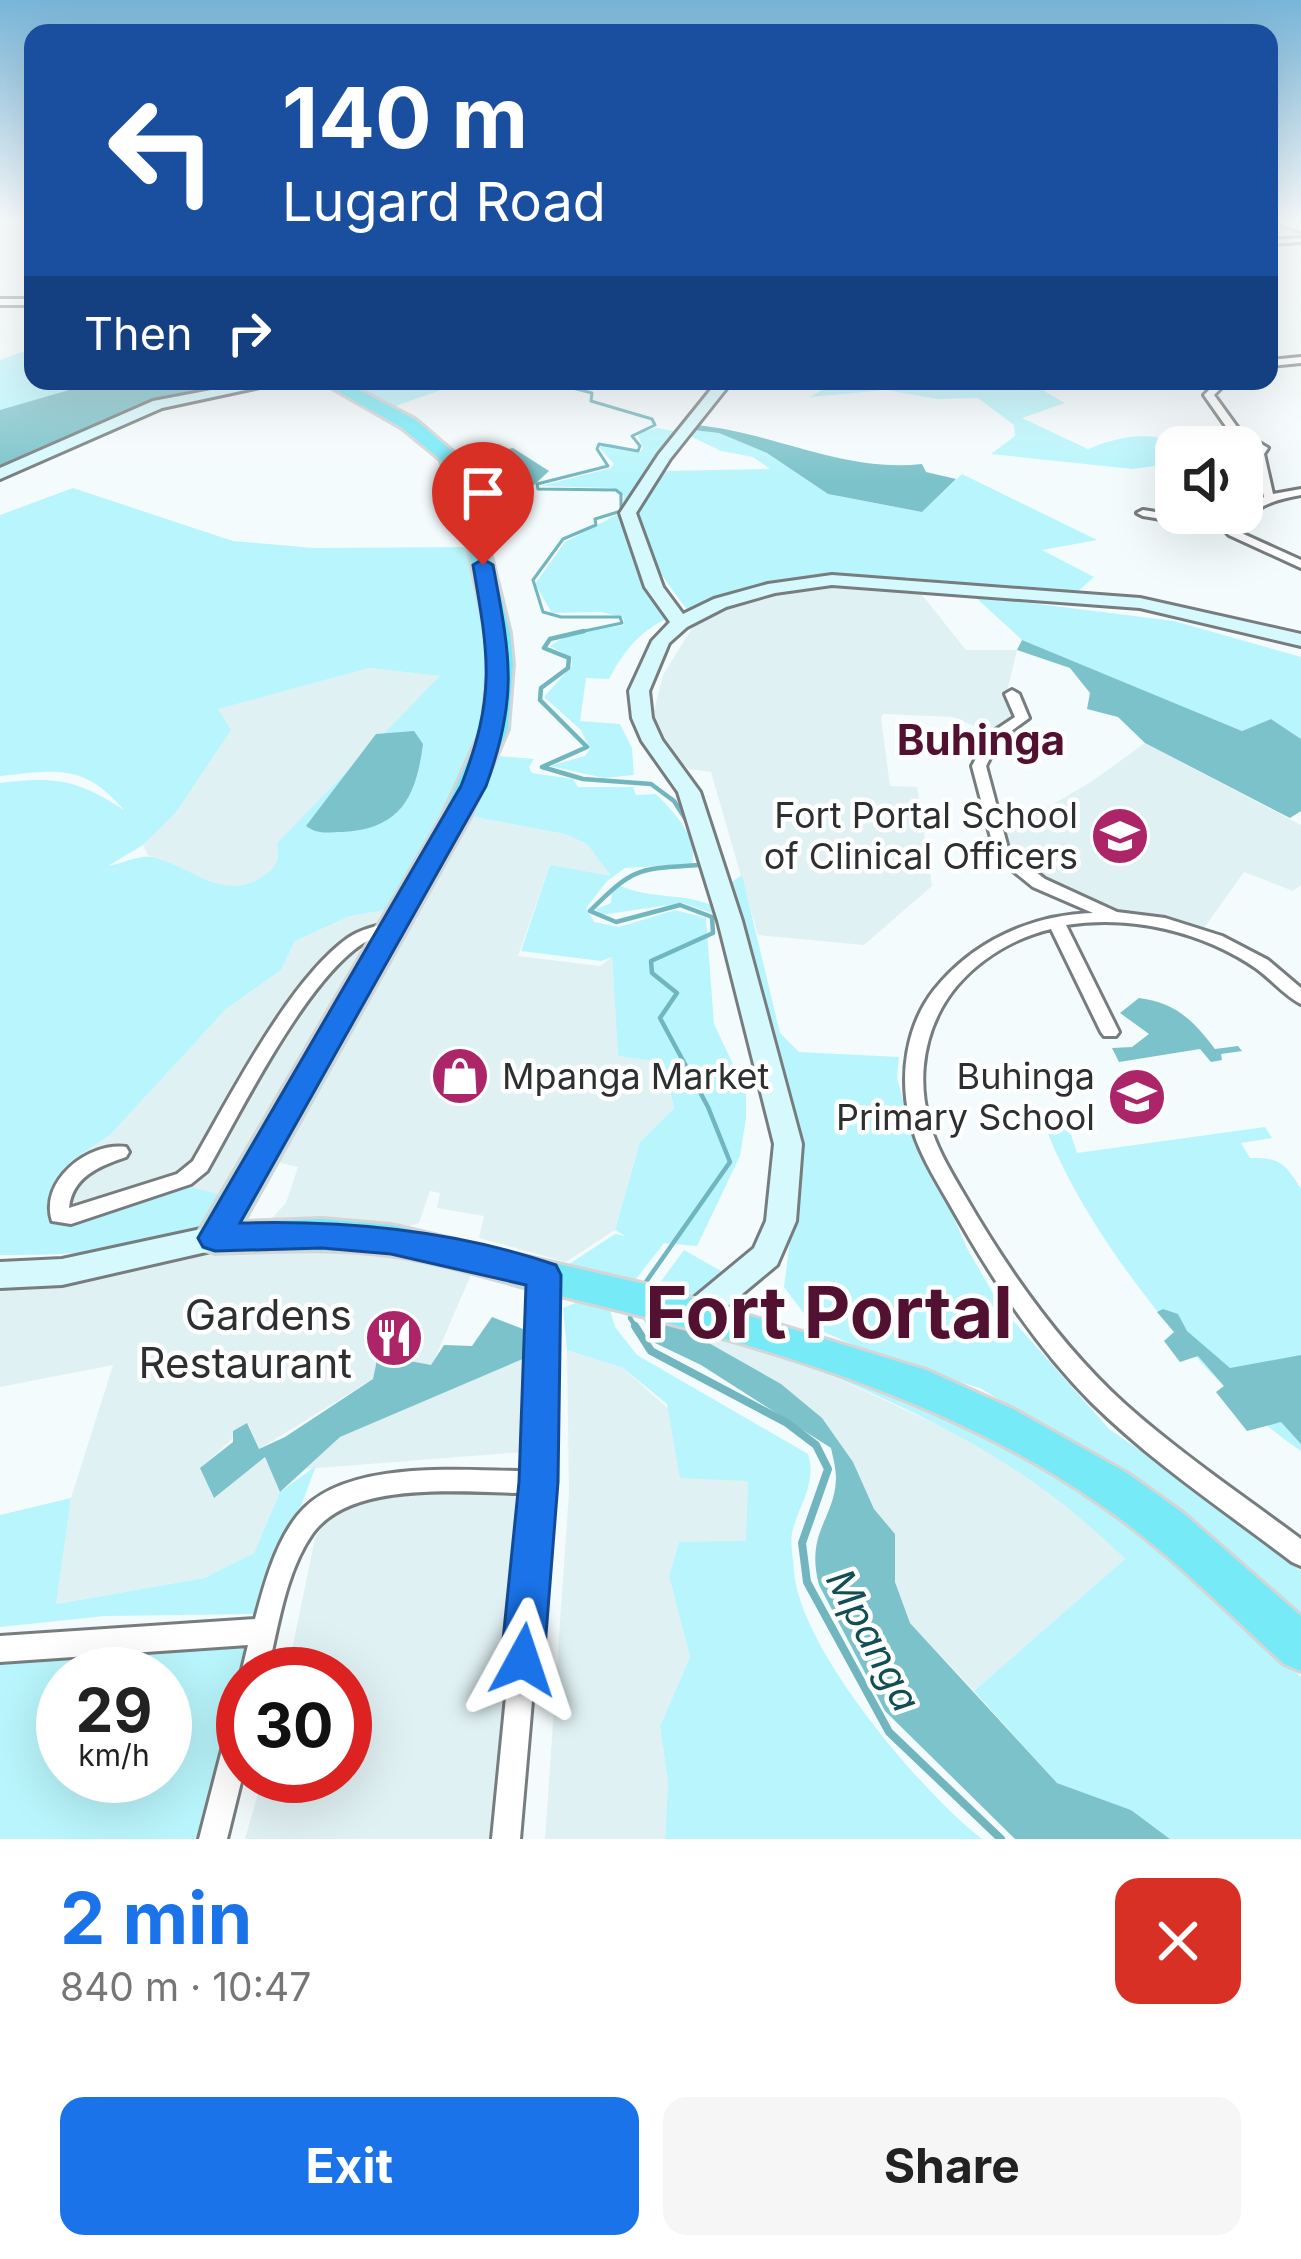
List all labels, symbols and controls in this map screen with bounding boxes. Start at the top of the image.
text: 140 m [282,67,528,168]
icon: left [84,72,240,228]
text: Lugard Road [282,169,606,234]
icon: right [216,300,282,366]
text: Then [84,306,192,361]
map controls [1155,426,1263,534]
button: sound [1155,426,1263,534]
pin [432,442,534,565]
icon: arrive [450,460,516,526]
district label: Buhinga [897,714,1065,765]
place label: Fort Portal School of Clinical Officers [764,793,1078,878]
school or university icon: Fort Portal School of Clinical Officers [1089,805,1151,867]
shop icon: Mpanga Market [429,1045,491,1107]
place label: Mpanga Market [502,1054,770,1098]
place label: Buhinga Primary School [836,1054,1095,1139]
school or university icon: Buhinga Primary School [1106,1066,1168,1128]
district label: Fort Portal [645,1268,1013,1355]
place label: Gardens Restaurant [139,1289,352,1388]
restaurant icon: Gardens Restaurant [363,1307,425,1369]
water label: Mpanga [817,1561,931,1719]
position arrow [460,1597,586,1723]
speed limit sign: 30 [216,1647,372,1803]
text: 29 [76,1674,152,1746]
text: km/h [78,1737,150,1773]
text: 2 min [60,1874,252,1961]
button: close [1115,1878,1241,2004]
text: 840 m · 10:47 [60,1963,311,2010]
button: Exit [60,2097,639,2235]
button: Share [663,2097,1241,2235]

